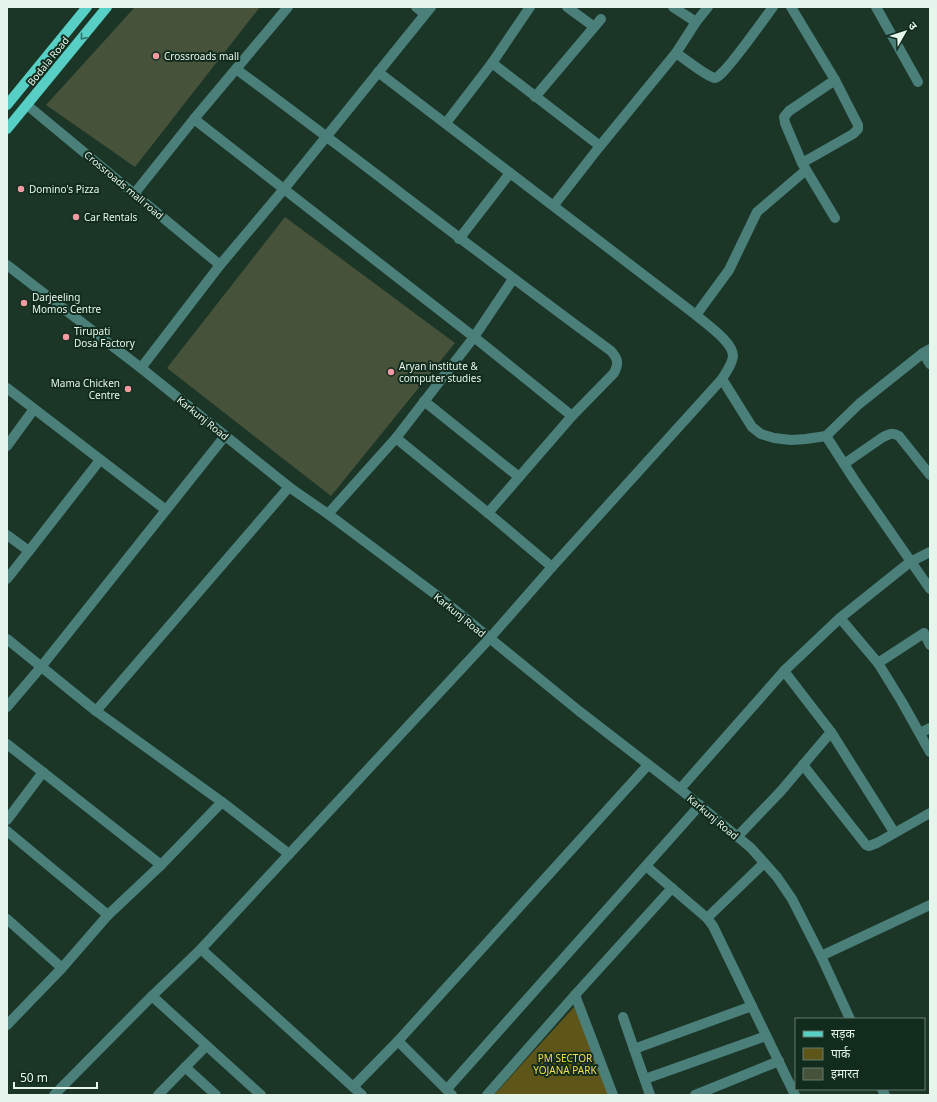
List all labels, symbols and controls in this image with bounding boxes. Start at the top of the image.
north arrow [885,12,925,52]
text: उ [905,18,921,33]
one-way arrow [80,33,87,40]
street label: Bodala Road [24,34,72,88]
place label: Crossroads mall [164,49,239,63]
marker: Crossroads mall [151,51,161,61]
street label: Crossroads mall road [81,148,167,222]
place label: Domino's Pizza [29,182,99,196]
marker: Domino's Pizza [16,184,26,194]
place label: Car Rentals [84,210,137,224]
marker: Car Rentals [71,212,81,222]
place label: Darjeeling Momos Centre [32,290,102,316]
marker: Darjeeling Momos Centre [19,298,29,308]
place label: Tirupati Dosa Factory [74,324,136,350]
marker: Tirupati Dosa Factory [61,332,71,342]
place label: Aryan institute & computer studies [399,359,481,385]
marker: Aryan institute & computer studies [386,367,396,377]
place label: Mama Chicken Centre [51,376,120,402]
marker: Mama Chicken Centre [123,384,133,394]
street label: Karkunj Road [174,393,232,443]
street label: Karkunj Road [431,590,489,640]
street label: Karkunj Road [684,791,742,843]
legend [795,1018,925,1090]
text: सड़क [831,1025,856,1042]
text: पार्क [831,1045,851,1062]
park label: PM SECTOR YOJANA PARK [533,1051,597,1077]
scale bar [14,1064,97,1090]
text: इमारत [831,1065,860,1082]
text: 50 m [20,1069,48,1086]

